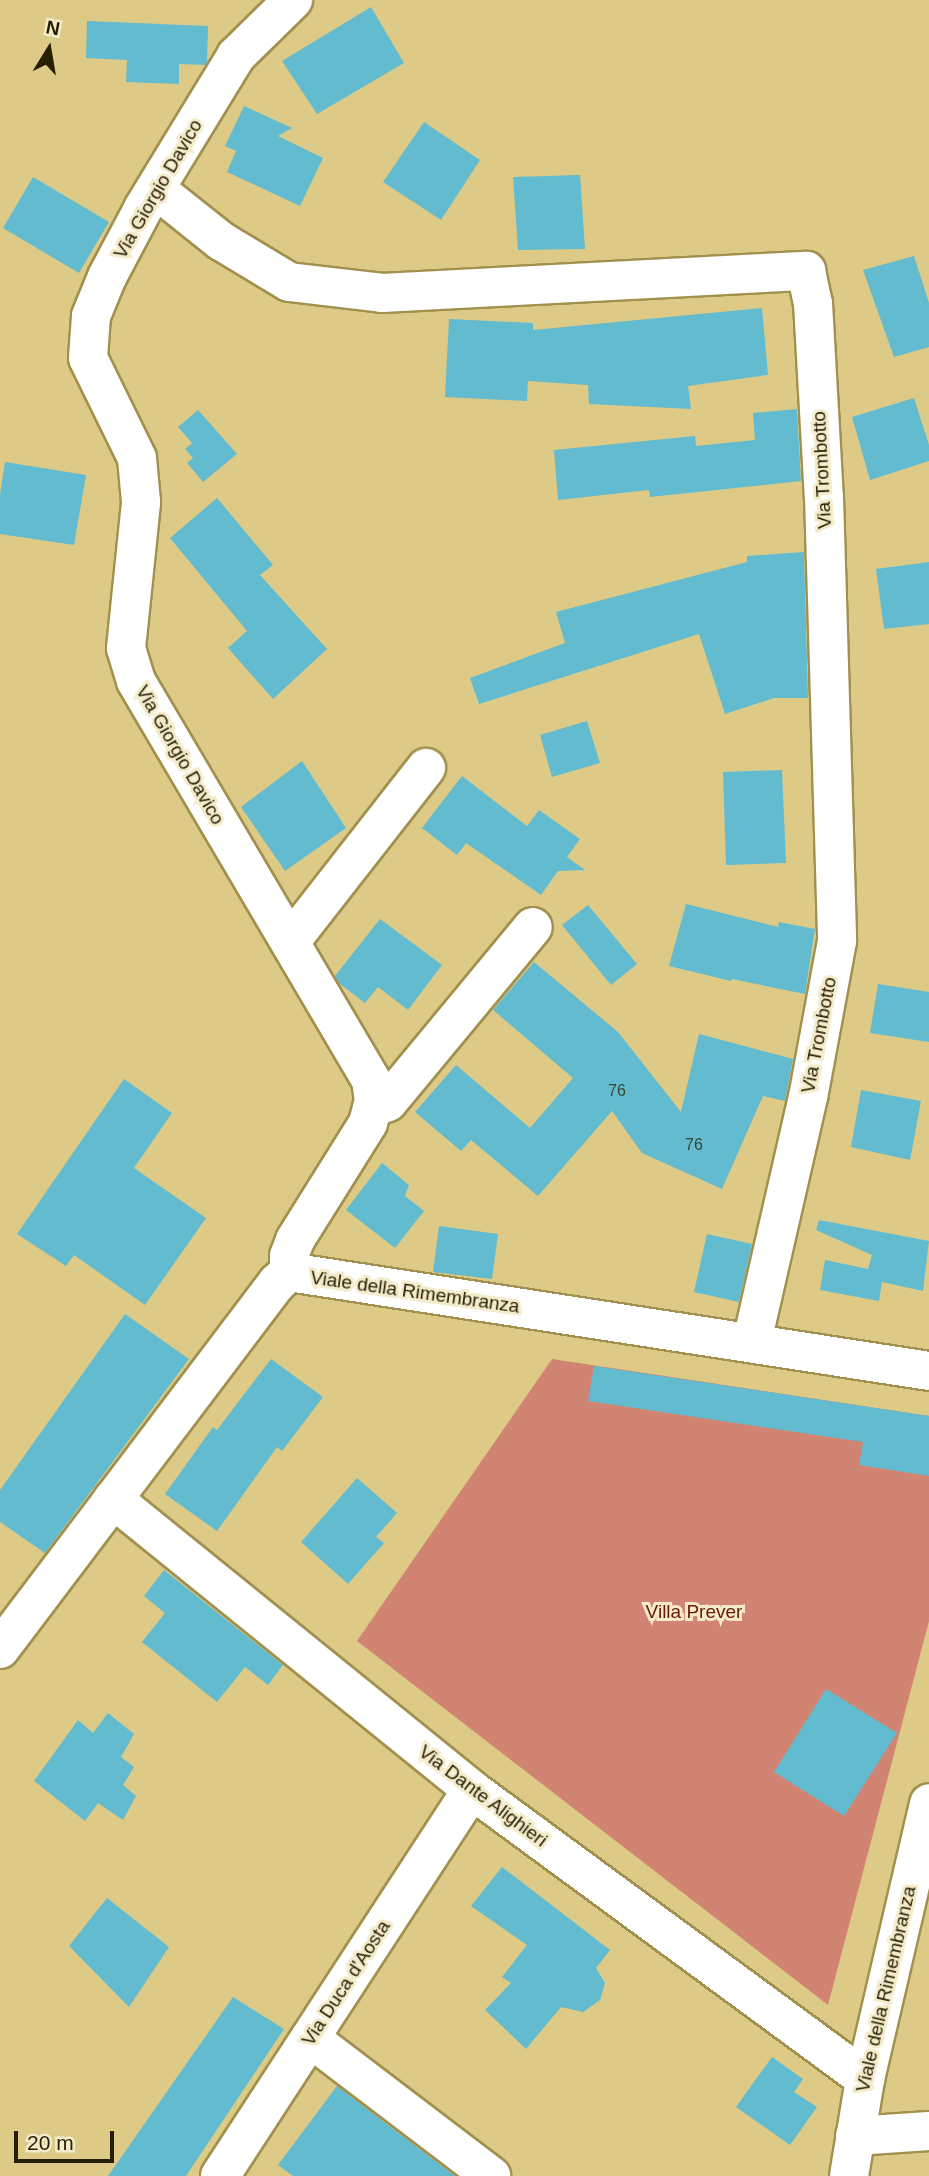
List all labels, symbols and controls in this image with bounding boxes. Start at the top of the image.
north arrow [14,14,84,84]
text: N [44,16,62,40]
street label: Via Giorgio Davico [109,115,207,263]
street label: Via Trombotto [808,410,836,530]
street label: Via Giorgio Davico [131,681,229,829]
street label: Via Trombotto [797,975,841,1095]
house number: 76 [608,1081,626,1101]
house number: 76 [685,1135,703,1155]
street label: Viale della Rimembranza [309,1266,521,1318]
park label: Villa Prever [646,1601,742,1623]
street label: Via Dante Alighieri [414,1740,552,1852]
street label: Viale della Rimembranza [851,1884,921,2094]
street label: Via Duca d'Aosta [297,1916,395,2050]
scale bar [18,2116,117,2160]
text: 20 m [27,2131,74,2154]

